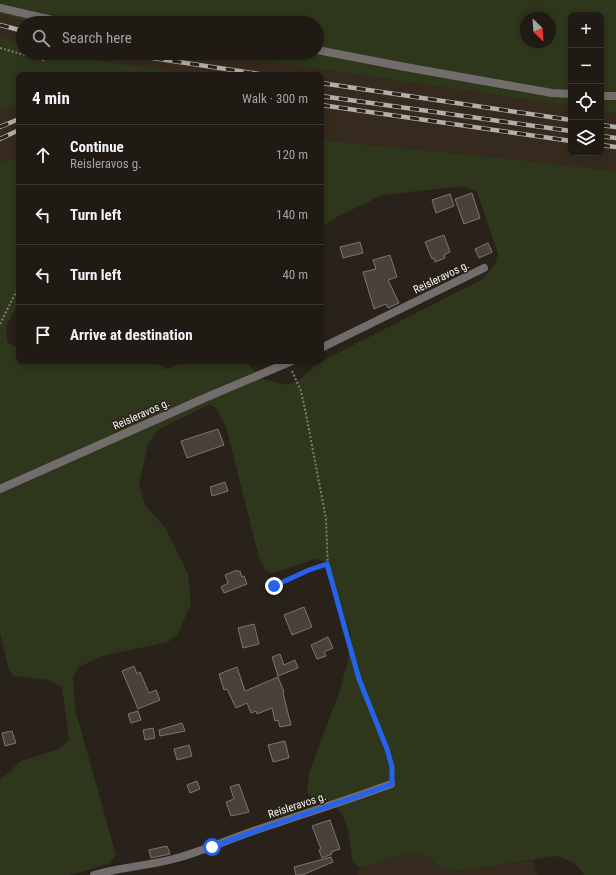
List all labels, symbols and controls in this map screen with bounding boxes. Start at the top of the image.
north arrow [520,12,556,48]
map controls [568,12,604,156]
button: + [568,12,604,48]
search box [16,16,324,60]
icon: search [30,27,52,49]
text: Search here [62,29,132,47]
button: − [568,48,604,84]
button: locate [568,84,604,120]
text: 4 min [32,88,70,108]
text: Walk · 300 m [242,91,308,106]
button: layers [568,120,604,156]
text: Continue [70,138,124,156]
icon: ahead [32,144,54,166]
text: 120 m [276,147,308,162]
text: Reisleravos g. [70,156,142,171]
icon: left [32,204,54,226]
text: Turn left [70,206,121,224]
text: 140 m [276,207,308,222]
street label: Reisleravos g. [411,258,471,297]
icon: left [32,264,54,286]
text: Turn left [70,266,121,284]
text: 40 m [282,267,308,282]
icon: arrive [32,324,54,346]
text: Arrive at destination [70,326,193,344]
street label: Reisleravos g. [111,396,172,433]
route end [265,577,283,595]
street label: Reisleravos g. [266,790,328,821]
route start [203,838,221,856]

